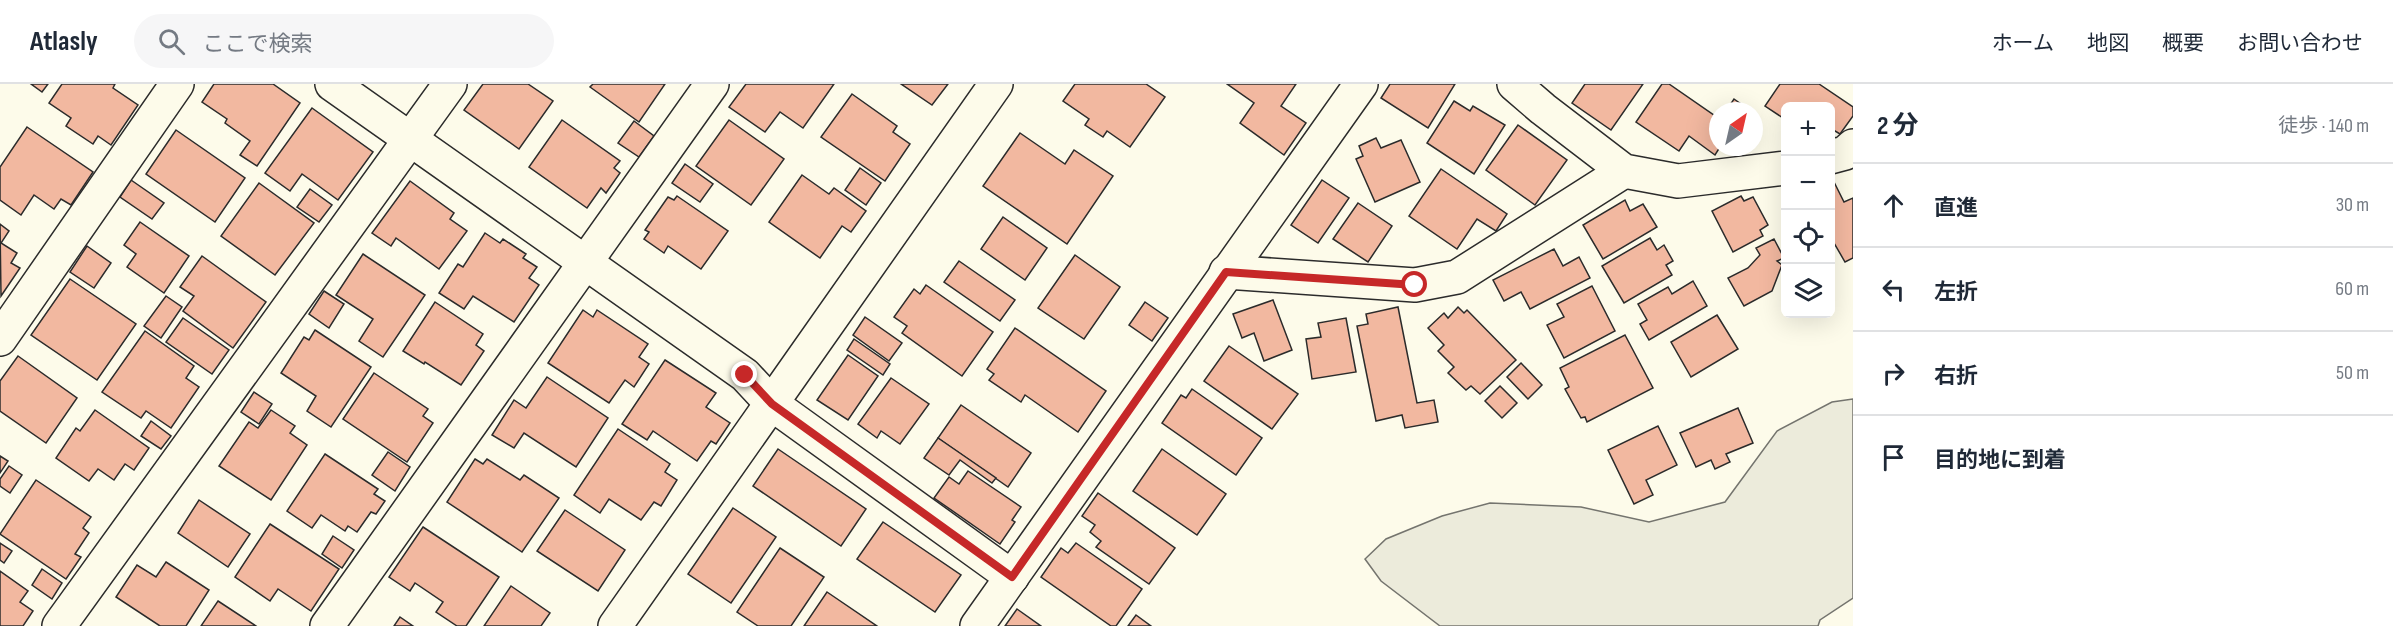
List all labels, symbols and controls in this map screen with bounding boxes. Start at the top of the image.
search box [134,14,554,68]
text: Atlasly [30,25,98,58]
icon: search [155,25,188,58]
text: ここで検索 [203,31,313,58]
text: ホーム [1992,31,2054,56]
text: 地図 [2087,31,2129,56]
text: 概要 [2162,31,2204,56]
text: お問い合わせ [2237,31,2363,56]
north arrow [1709,102,1763,156]
map controls [1781,102,1835,318]
button: + [1781,102,1835,156]
text: 2 分 [1877,111,1918,142]
text: 徒歩 · 140 m [2278,114,2369,138]
button: − [1781,156,1835,210]
icon: ahead [1877,189,1910,222]
text: 30 m [2336,193,2369,217]
text: 直進 [1934,195,1978,222]
button: locate [1781,210,1835,264]
button: layers [1781,264,1835,318]
route start [1401,271,1427,297]
icon: left [1877,273,1910,306]
text: 60 m [2335,277,2369,301]
text: 左折 [1934,279,1978,306]
icon: right [1877,357,1910,390]
route end [731,361,757,387]
text: 50 m [2336,361,2369,385]
text: 右折 [1934,363,1978,390]
icon: arrive [1877,441,1910,474]
text: 目的地に到着 [1934,447,2066,474]

